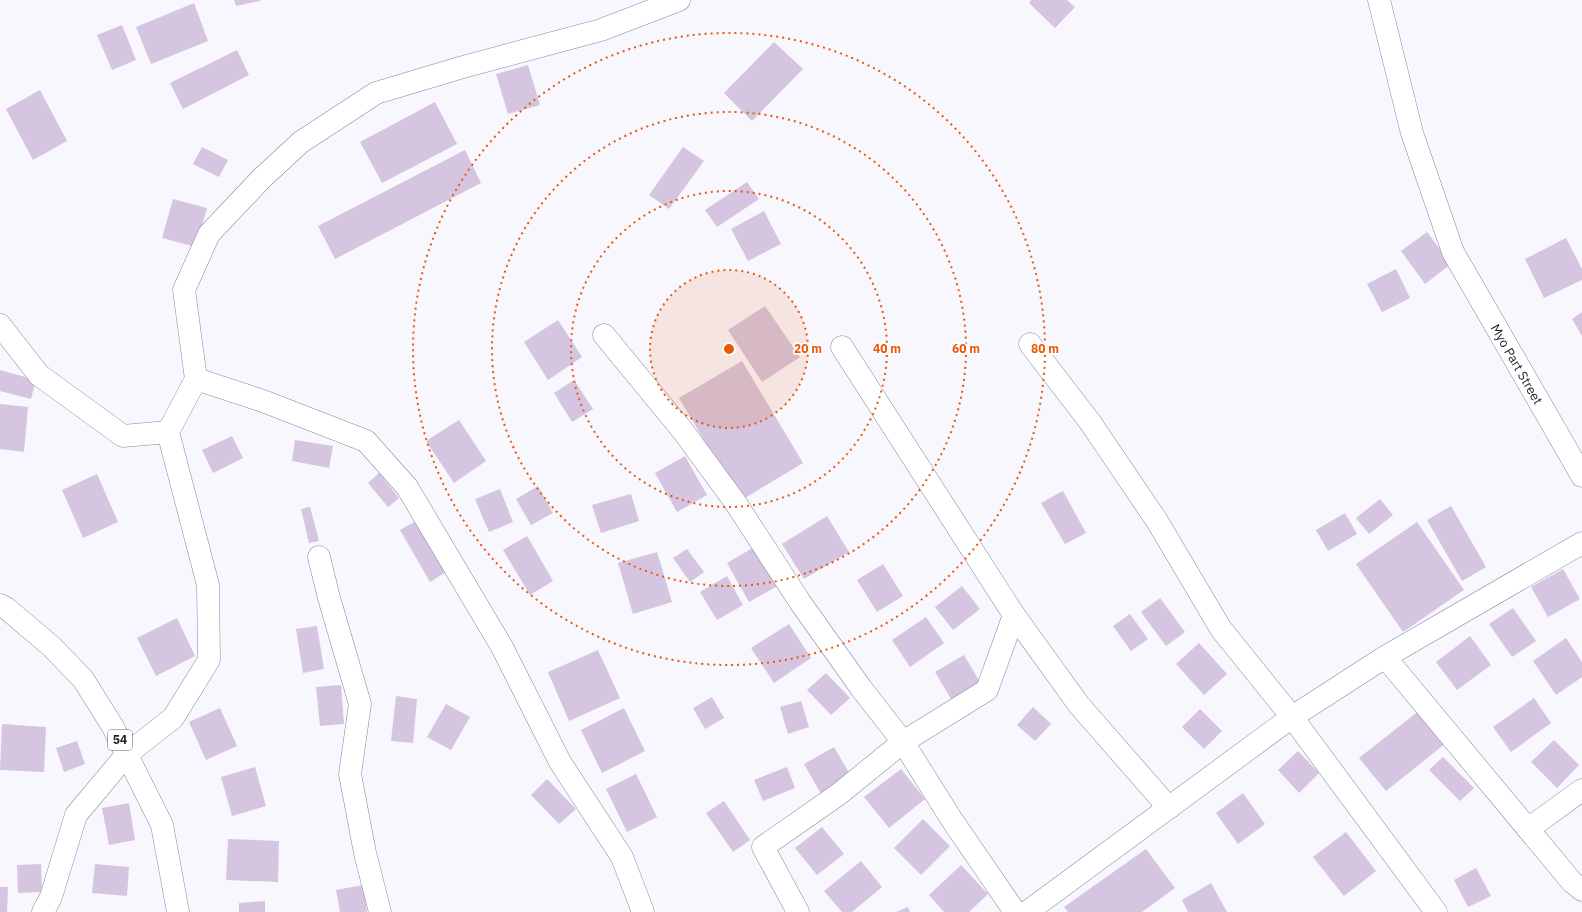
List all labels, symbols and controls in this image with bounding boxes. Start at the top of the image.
street label: Myo Part Street [1487,321,1546,408]
text: 20 m [794,341,822,356]
text: 40 m [873,341,901,356]
text: 60 m [952,341,980,356]
text: 80 m [1031,341,1059,356]
centre of rings [722,342,736,356]
road number: 54 [108,730,132,750]

